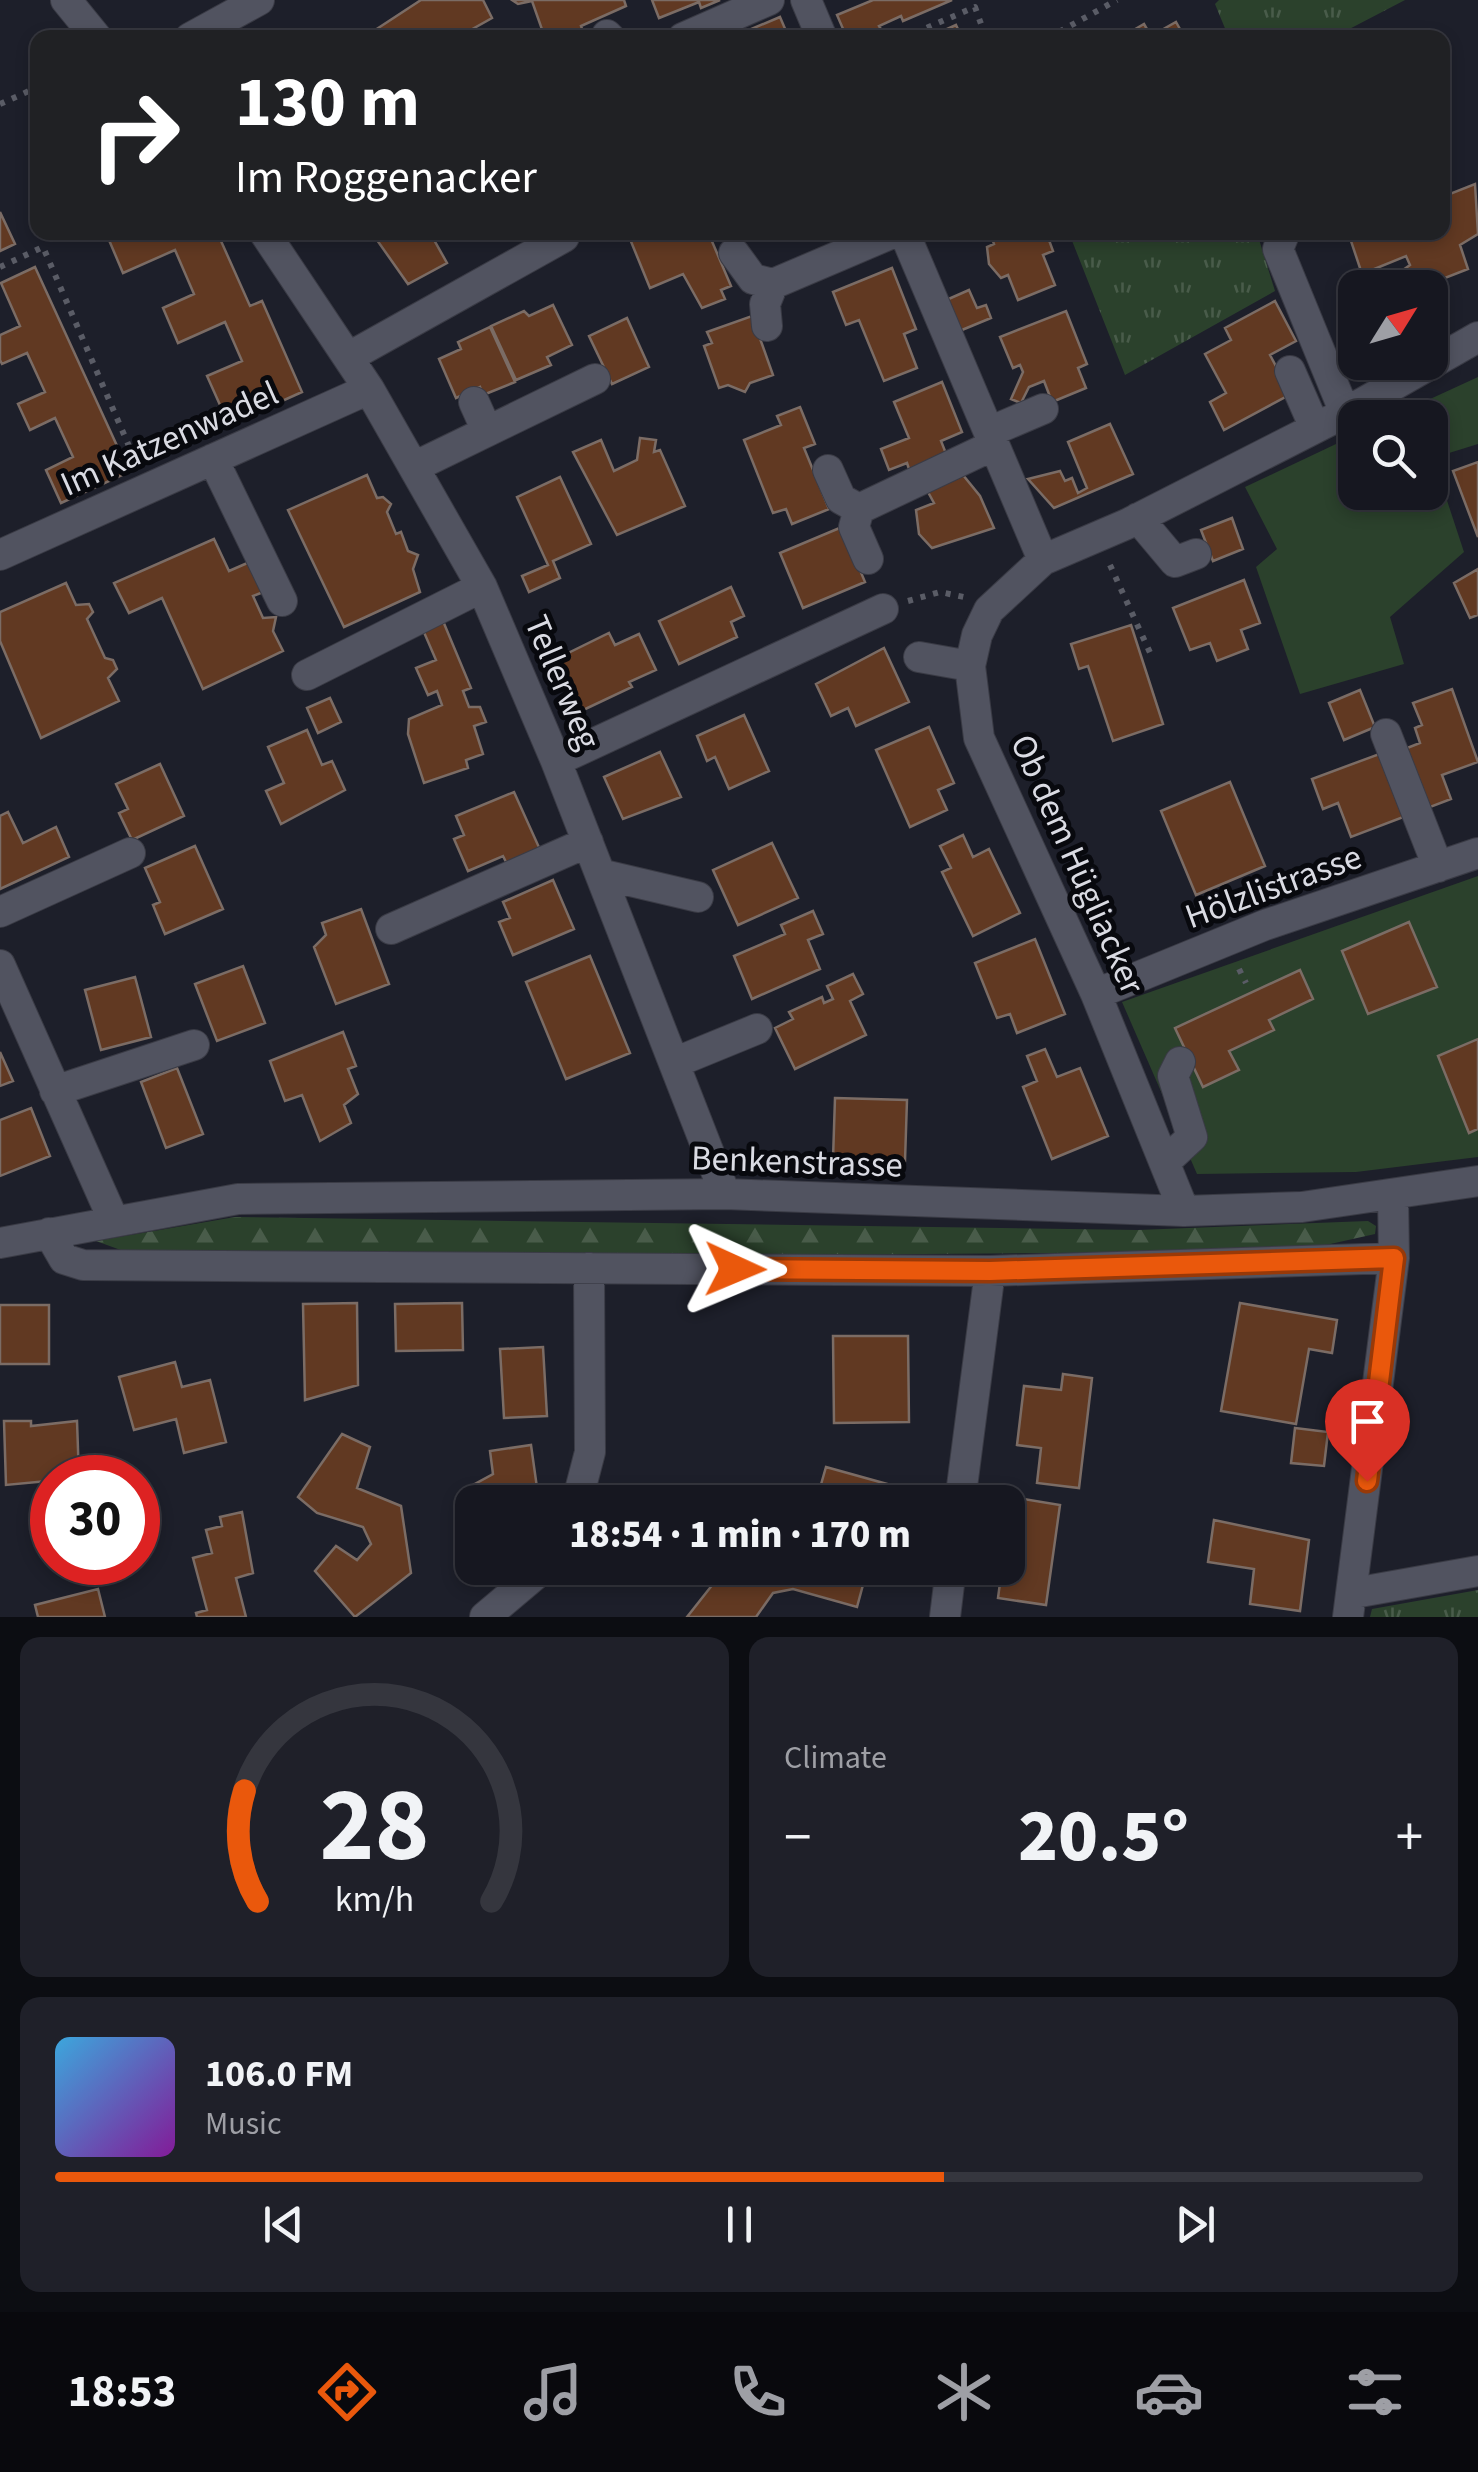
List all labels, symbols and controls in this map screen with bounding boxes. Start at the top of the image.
text: 130 m [235,53,420,153]
icon: right [70,70,200,200]
text: Im Roggenacker [235,146,537,210]
north arrow [1338,270,1448,380]
map controls [1338,270,1448,510]
street label: Im Katzenwadel [53,369,286,509]
button: search [1338,400,1448,510]
street label: Tellerweg [511,607,613,758]
street label: Ob dem Hügliacker [997,727,1157,1003]
street label: Hölzlistrasse [1178,832,1369,942]
street label: Benkenstrasse [690,1133,904,1191]
position arrow [683,1217,787,1321]
pin [1325,1379,1410,1482]
icon: arrive [1340,1394,1395,1449]
speed limit sign: 30 [30,1455,160,1585]
text: 18:54 · 1 min · 170 m [569,1508,911,1562]
text: Climate [784,1735,887,1781]
text: 28 [320,1753,429,1901]
text: 20.5° [1018,1783,1189,1890]
text: − [784,1799,811,1877]
text: + [1396,1799,1423,1877]
text: km/h [335,1874,414,1925]
text: 106.0 FM [205,2047,353,2101]
text: Music [205,2101,282,2147]
icon: previous [256,2197,311,2252]
icon: pause [712,2197,767,2252]
icon: next [1168,2197,1223,2252]
icon: directions [312,2357,382,2427]
icon: music [518,2357,588,2427]
icon: phone [723,2357,793,2427]
icon: climate [929,2357,999,2427]
icon: car [1134,2357,1204,2427]
icon: filters [1340,2357,1410,2427]
text: 18:53 [68,2360,176,2424]

